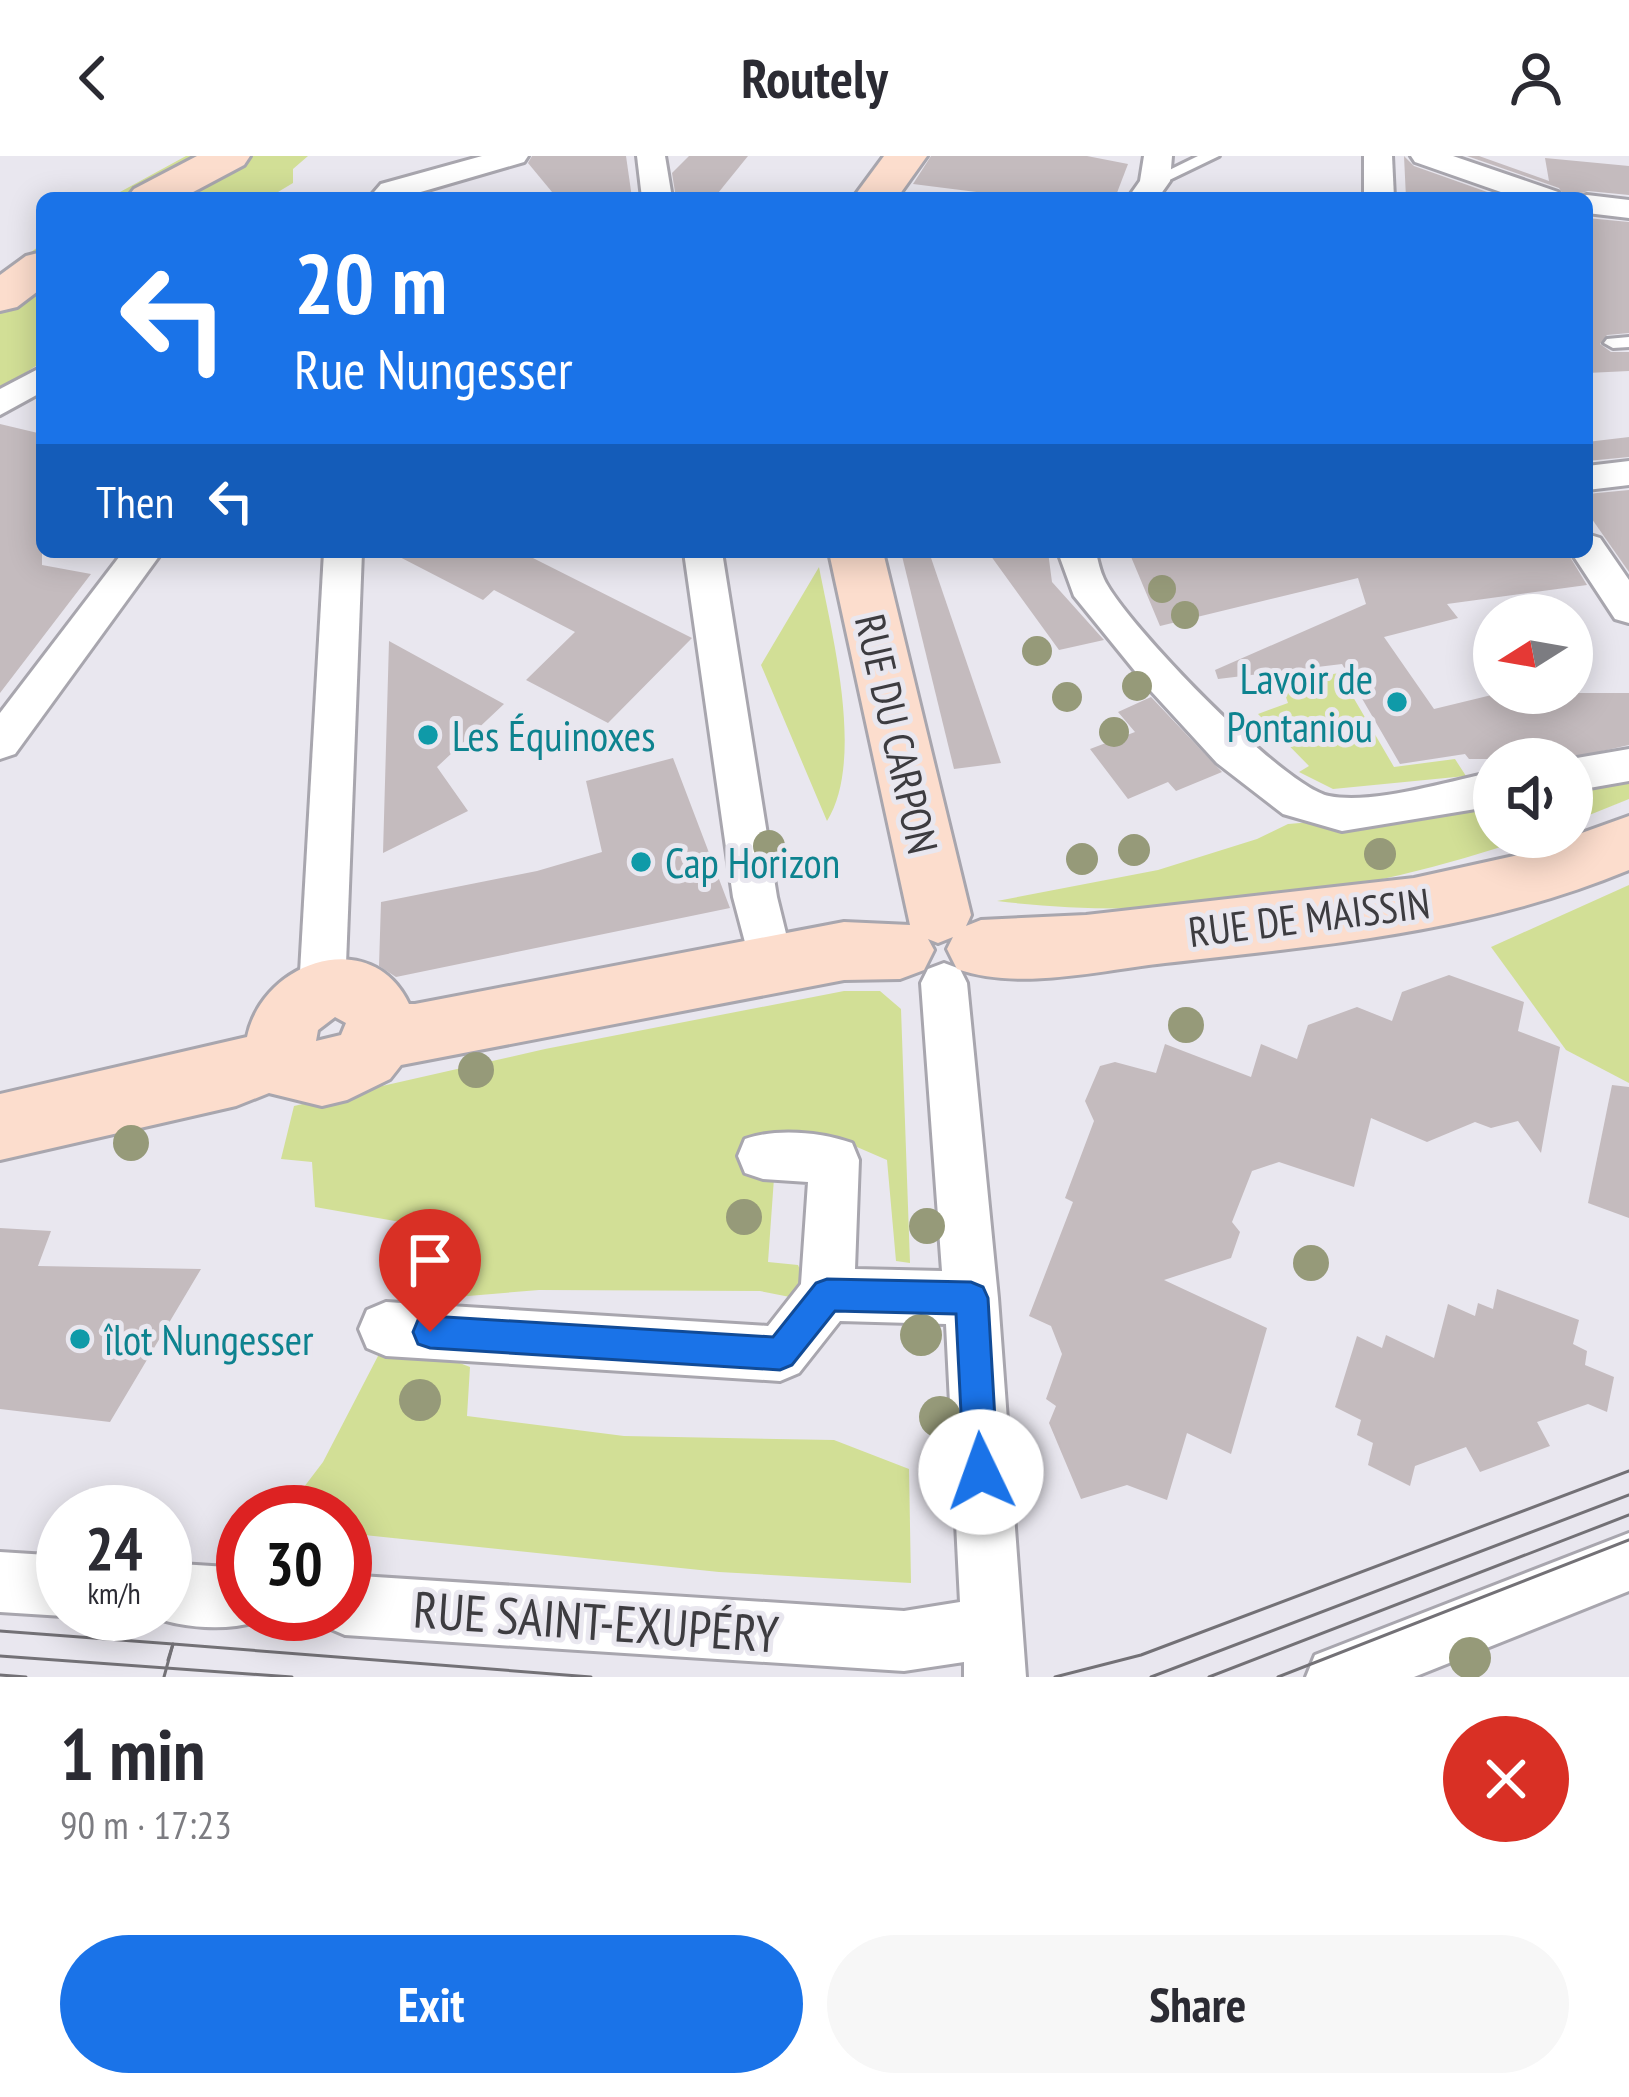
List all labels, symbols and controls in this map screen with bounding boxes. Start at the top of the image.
text: Routely [741,43,888,113]
icon: back [60,45,126,111]
icon: person [1503,45,1569,111]
text: 20 m [294,228,447,337]
icon: left [96,240,252,396]
text: Rue Nungesser [294,334,573,404]
icon: left [198,468,264,534]
text: Then [96,472,174,530]
north arrow [1473,594,1593,714]
map controls [1473,594,1593,858]
street label: RUE DU CARPON [843,609,951,859]
place label: Lavoir de Pontaniou [1226,651,1373,754]
marker: Lavoir de Pontaniou [1384,689,1410,715]
place label: Les Équinoxes [452,708,655,763]
marker: Les Équinoxes [415,722,441,748]
button: sound [1473,738,1593,858]
place label: Cap Horizon [665,835,840,890]
marker: Cap Horizon [628,849,654,875]
street label: RUE DE MAISSIN [1185,875,1433,959]
pin [379,1209,481,1332]
icon: arrive [397,1227,463,1293]
place label: îlot Nungesser [103,1312,314,1367]
marker: îlot Nungesser [67,1326,93,1352]
position arrow [918,1409,1044,1535]
speed limit sign: 30 [216,1485,372,1641]
text: 24 [85,1509,143,1587]
text: km/h [87,1573,141,1612]
street label: RUE SAINT-EXUPÉRY [411,1575,781,1667]
text: 1 min [60,1707,205,1800]
button: close [1443,1716,1569,1842]
text: 90 m · 17:23 [60,1799,232,1850]
button: Exit [60,1935,803,2073]
button: Share [827,1935,1569,2073]

